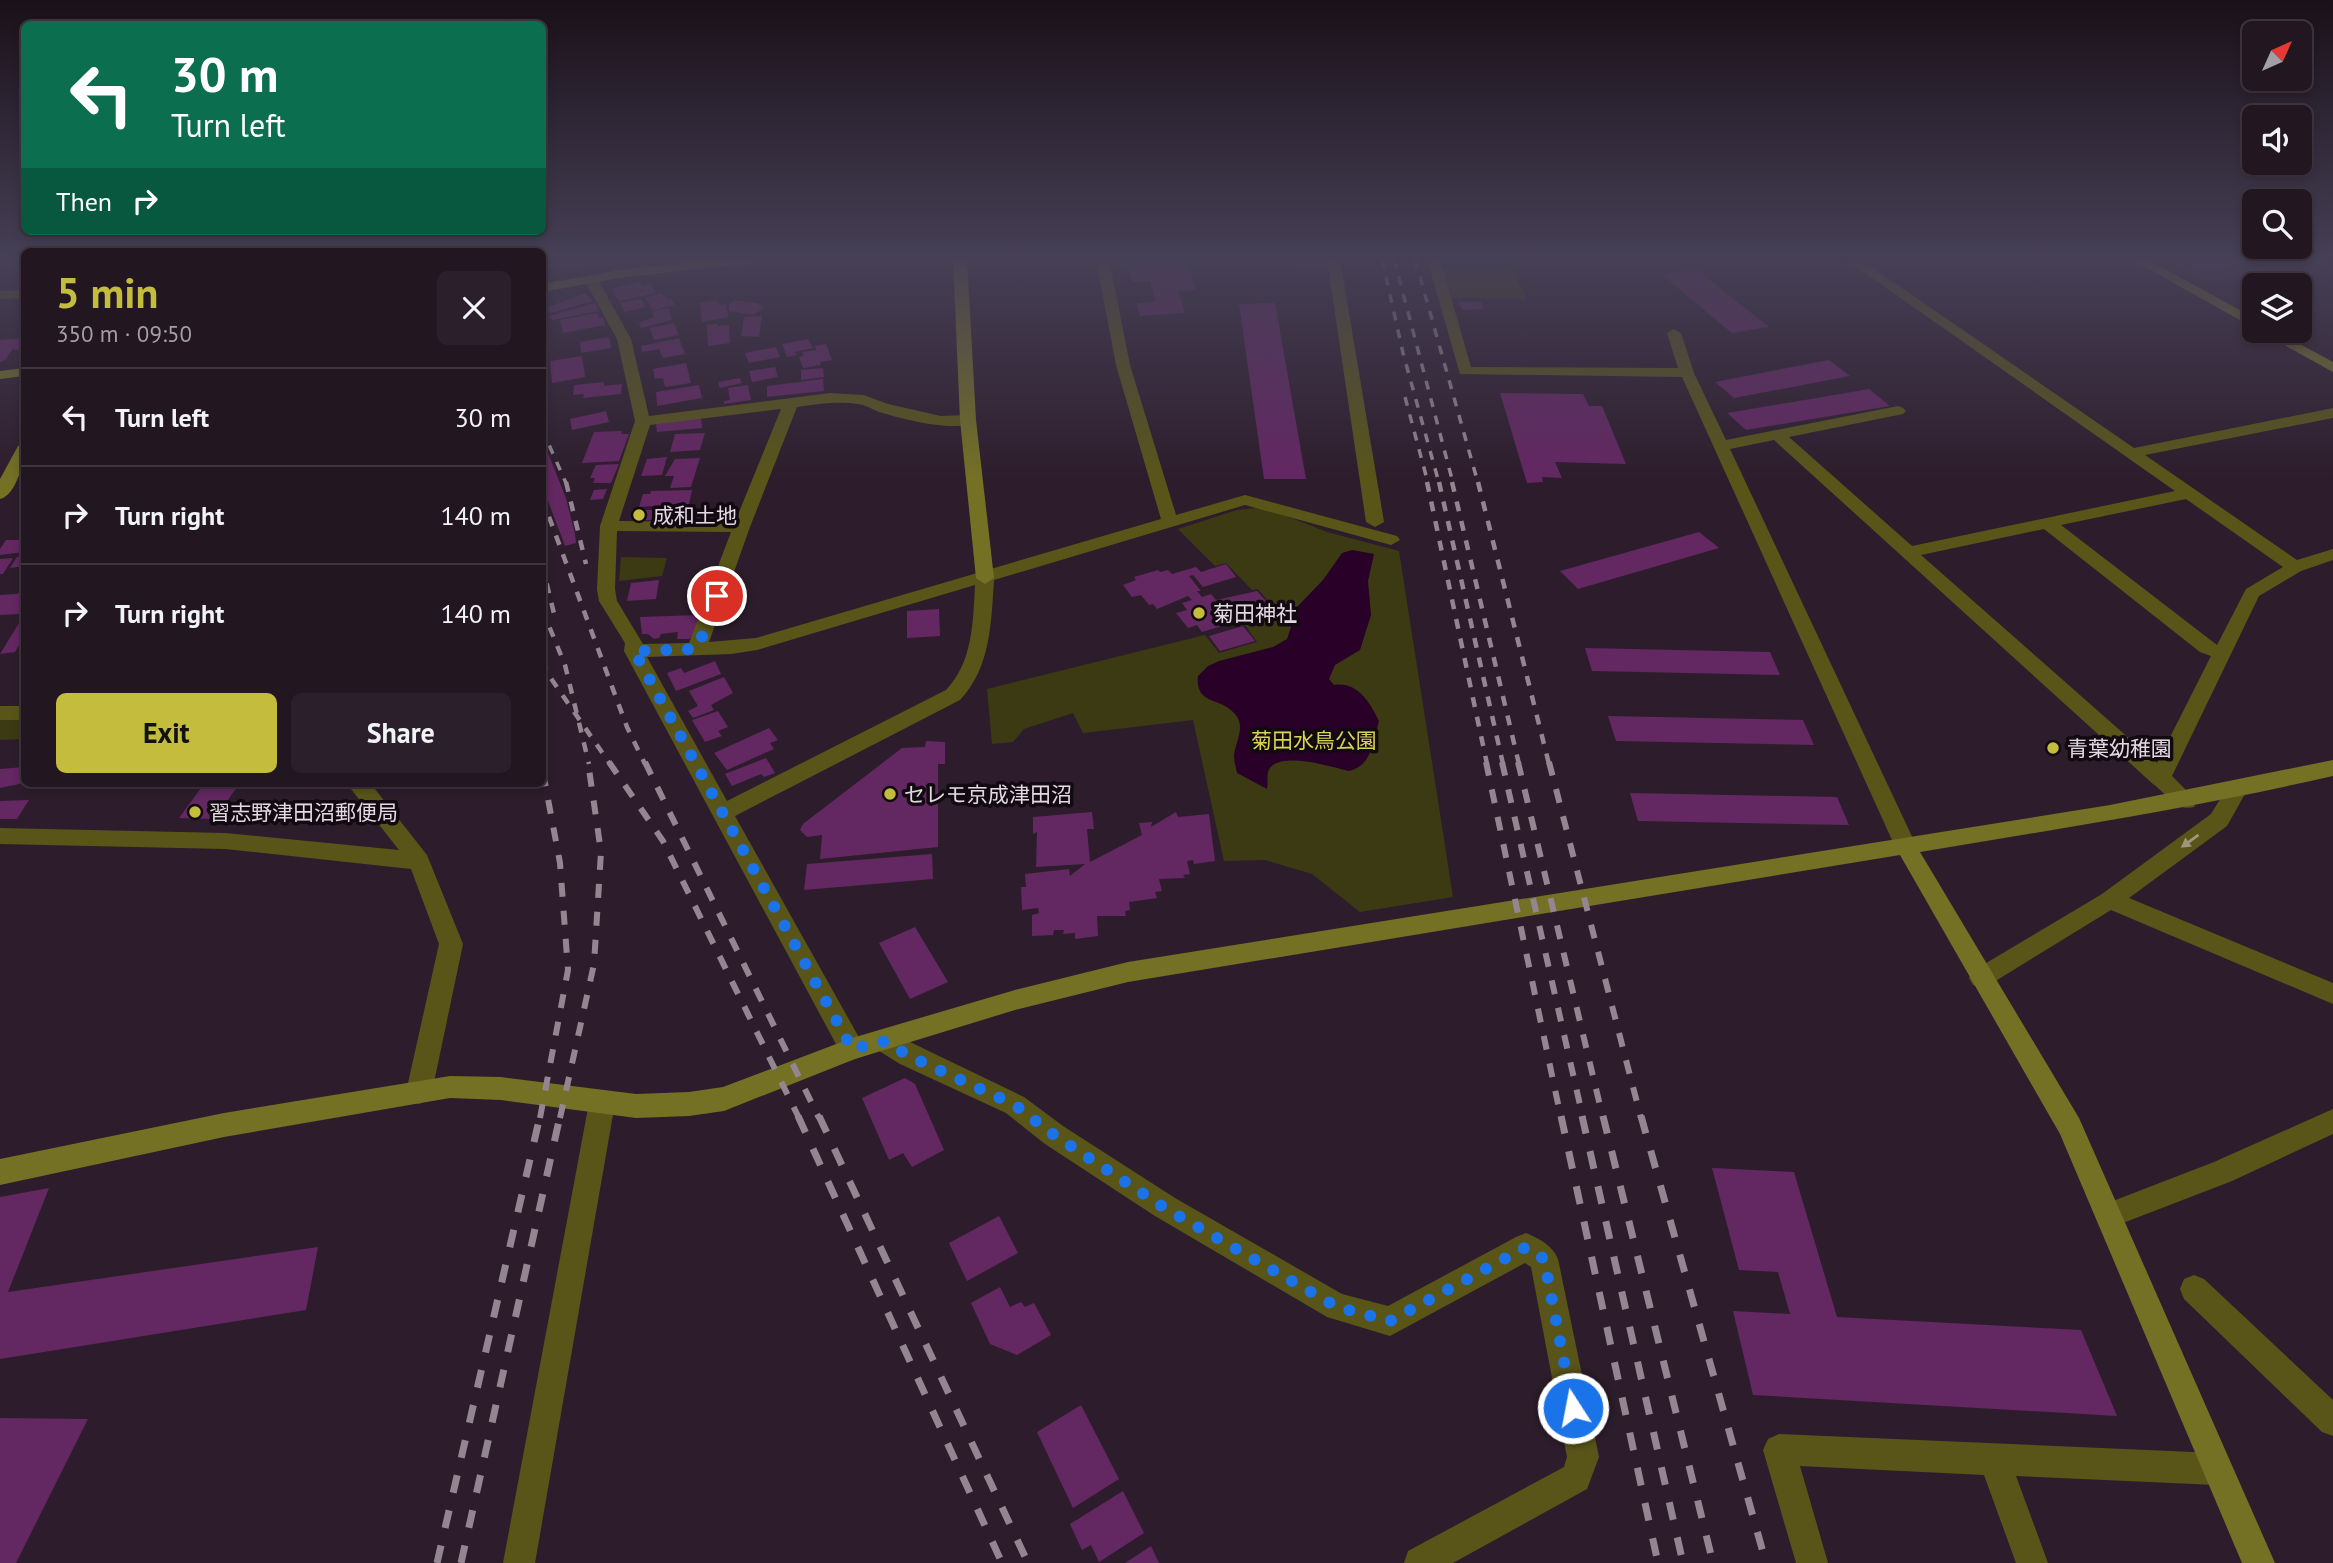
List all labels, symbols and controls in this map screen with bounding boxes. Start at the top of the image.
north arrow [2242,21,2312,91]
map controls [2242,21,2312,343]
text: 30 m [171,42,278,106]
icon: left [56,49,147,140]
text: Turn left [171,104,286,146]
button: sound [2242,105,2312,175]
icon: right [126,182,164,220]
text: Then [56,185,112,218]
button: search [2242,189,2312,259]
text: 5 min [56,265,158,320]
button: close [437,271,511,345]
button: layers [2242,273,2312,343]
text: 350 m · 09:50 [56,319,192,348]
icon: left [56,398,94,436]
text: Turn left [115,401,209,434]
text: 30 m [455,401,511,434]
icon: right [56,496,94,534]
text: Turn right [115,499,224,532]
text: 140 m [440,499,511,532]
place label: 成和土地 [653,502,737,529]
marker: 成和土地 [631,507,647,523]
pin [687,566,747,626]
icon: arrive [698,577,736,615]
icon: right [56,594,94,632]
text: Turn right [115,597,224,630]
text: 140 m [440,597,511,630]
place label: 菊田神社 [1213,600,1297,627]
marker: 菊田神社 [1191,605,1207,621]
button: Exit [56,693,277,773]
button: Share [291,693,511,773]
park label: 菊田水鳥公園 [1251,727,1377,754]
place label: 青葉幼稚園 [2067,735,2172,762]
marker: 青葉幼稚園 [2045,740,2061,756]
place label: セレモ京成津田沼 [904,781,1072,808]
marker: セレモ京成津田沼 [882,786,898,802]
place label: 習志野津田沼郵便局 [209,799,398,826]
marker: 習志野津田沼郵便局 [187,804,203,820]
one-way arrow [2181,834,2199,848]
position arrow [1536,1371,1610,1445]

